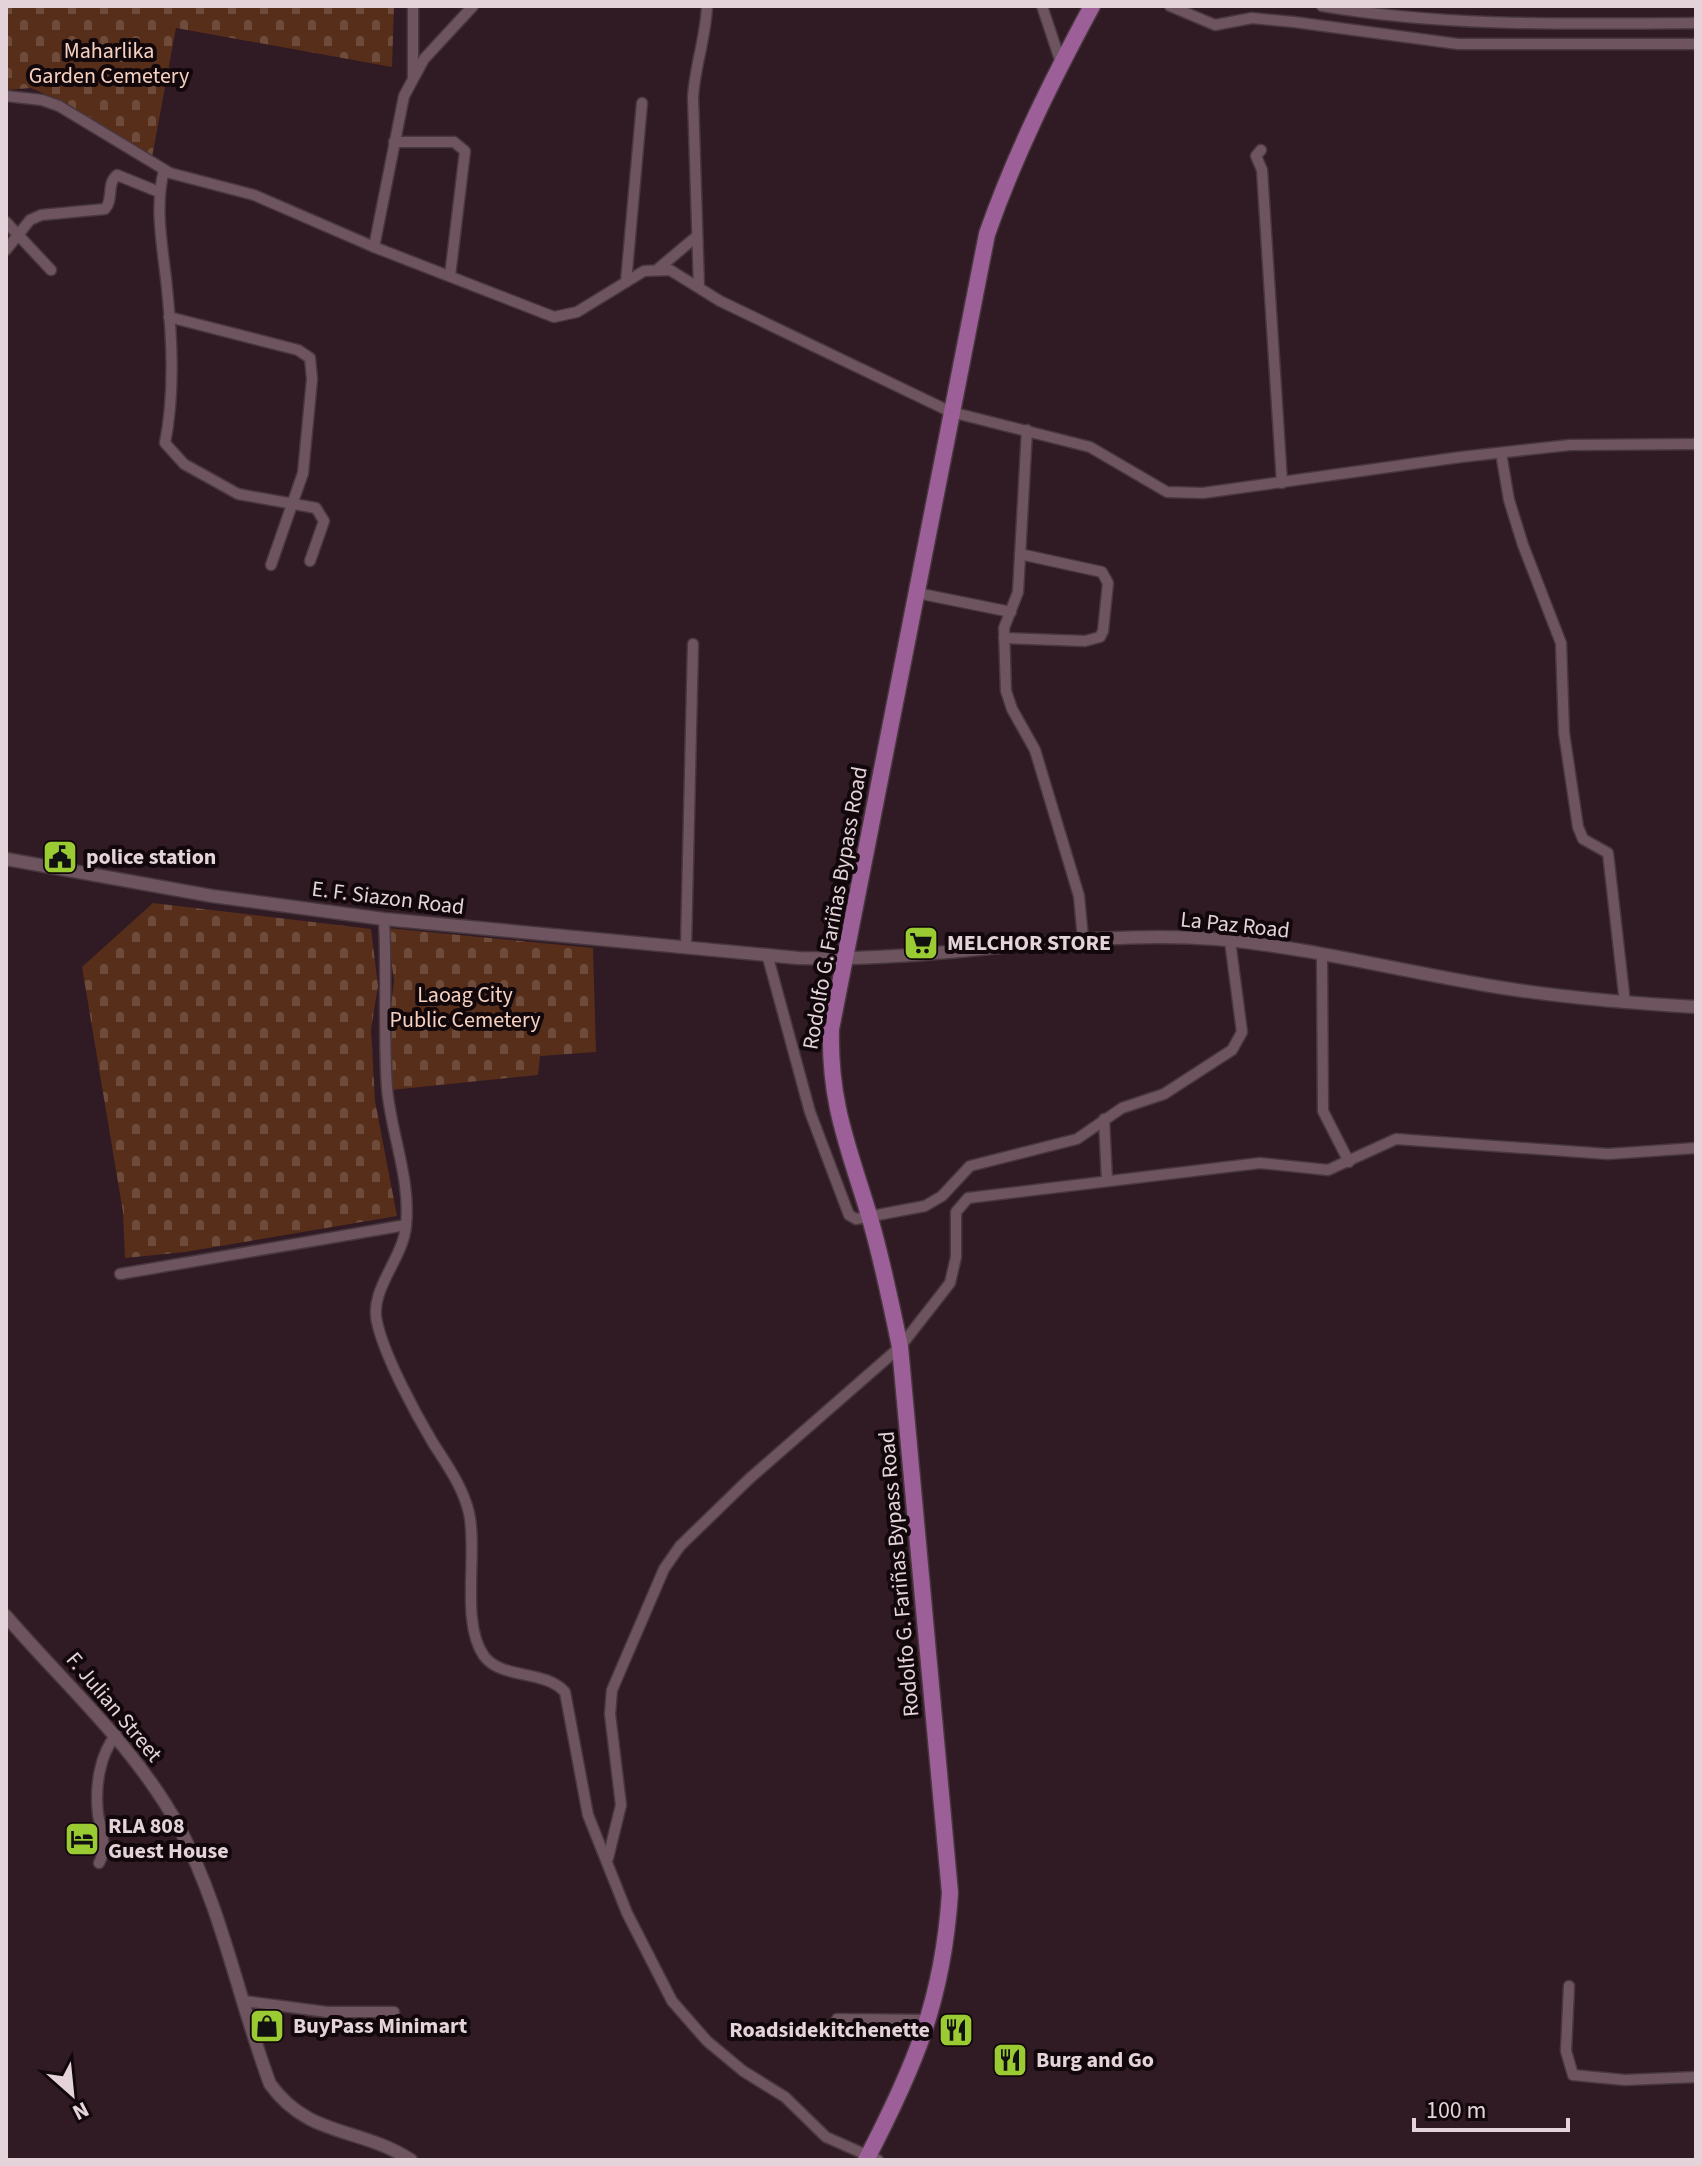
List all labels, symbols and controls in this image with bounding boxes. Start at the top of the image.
park label: Maharlika Garden Cemetery [29,35,190,92]
street label: Rodolfo G. Fariñas Bypass Road [794,764,876,1052]
public building icon: police station [41,838,79,876]
place label: police station [86,841,216,873]
street label: E. F. Siazon Road [310,873,466,923]
street label: La Paz Road [1179,903,1291,947]
supermarket icon: MELCHOR STORE [902,924,940,962]
place label: MELCHOR STORE [947,927,1111,959]
park label: Laoag City Public Cemetery [390,979,541,1036]
street label: Rodolfo G. Fariñas Bypass Road [871,1430,927,1718]
street label: F. Julian Street [58,1645,170,1770]
place label: RLA 808 Guest House [108,1810,229,1867]
hotel icon: RLA 808 Guest House [63,1820,101,1858]
shop icon: BuyPass Minimart [248,2007,286,2045]
place label: BuyPass Minimart [293,2010,468,2042]
restaurant icon: Roadsidekitchenette [937,2011,975,2049]
place label: Roadsidekitchenette [729,2014,930,2046]
restaurant icon: Burg and Go [991,2041,1029,2079]
place label: Burg and Go [1036,2044,1154,2076]
north arrow [32,2054,112,2134]
scale bar [1414,2082,1568,2132]
text: N [67,2093,94,2129]
text: 100 m [1426,2093,1486,2128]

